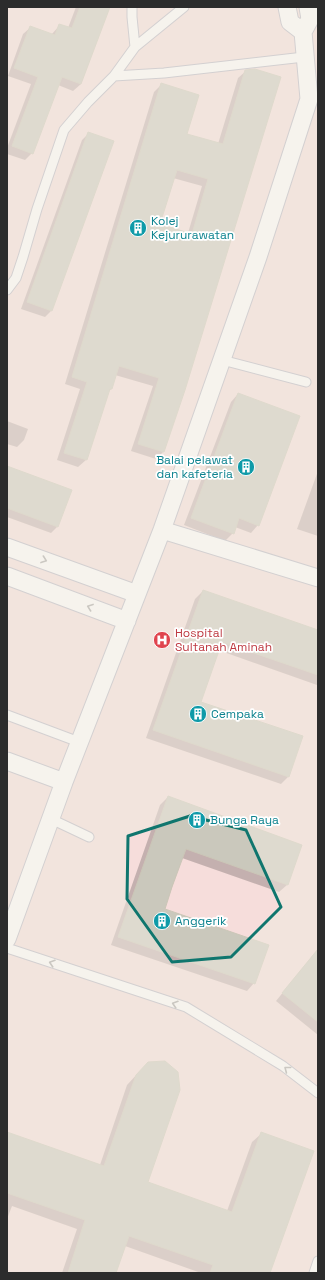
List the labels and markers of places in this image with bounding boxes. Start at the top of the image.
place label: Kolej Kejururawatan [151,213,234,243]
building icon: Kolej Kejururawatan [128,218,148,238]
place label: Balai pelawat dan kafeteria [156,452,233,482]
building icon: Balai pelawat dan kafeteria [236,457,256,477]
place label: Hospital Sultanah Aminah [175,625,272,655]
hospital icon: Hospital Sultanah Aminah [152,630,172,650]
building icon: Cempaka [188,704,208,724]
place label: Cempaka [211,706,264,722]
building icon: Bunga Raya [187,810,207,830]
place label: Bunga Raya [210,812,279,828]
building icon: Anggerik [152,911,172,931]
place label: Anggerik [175,913,227,929]

